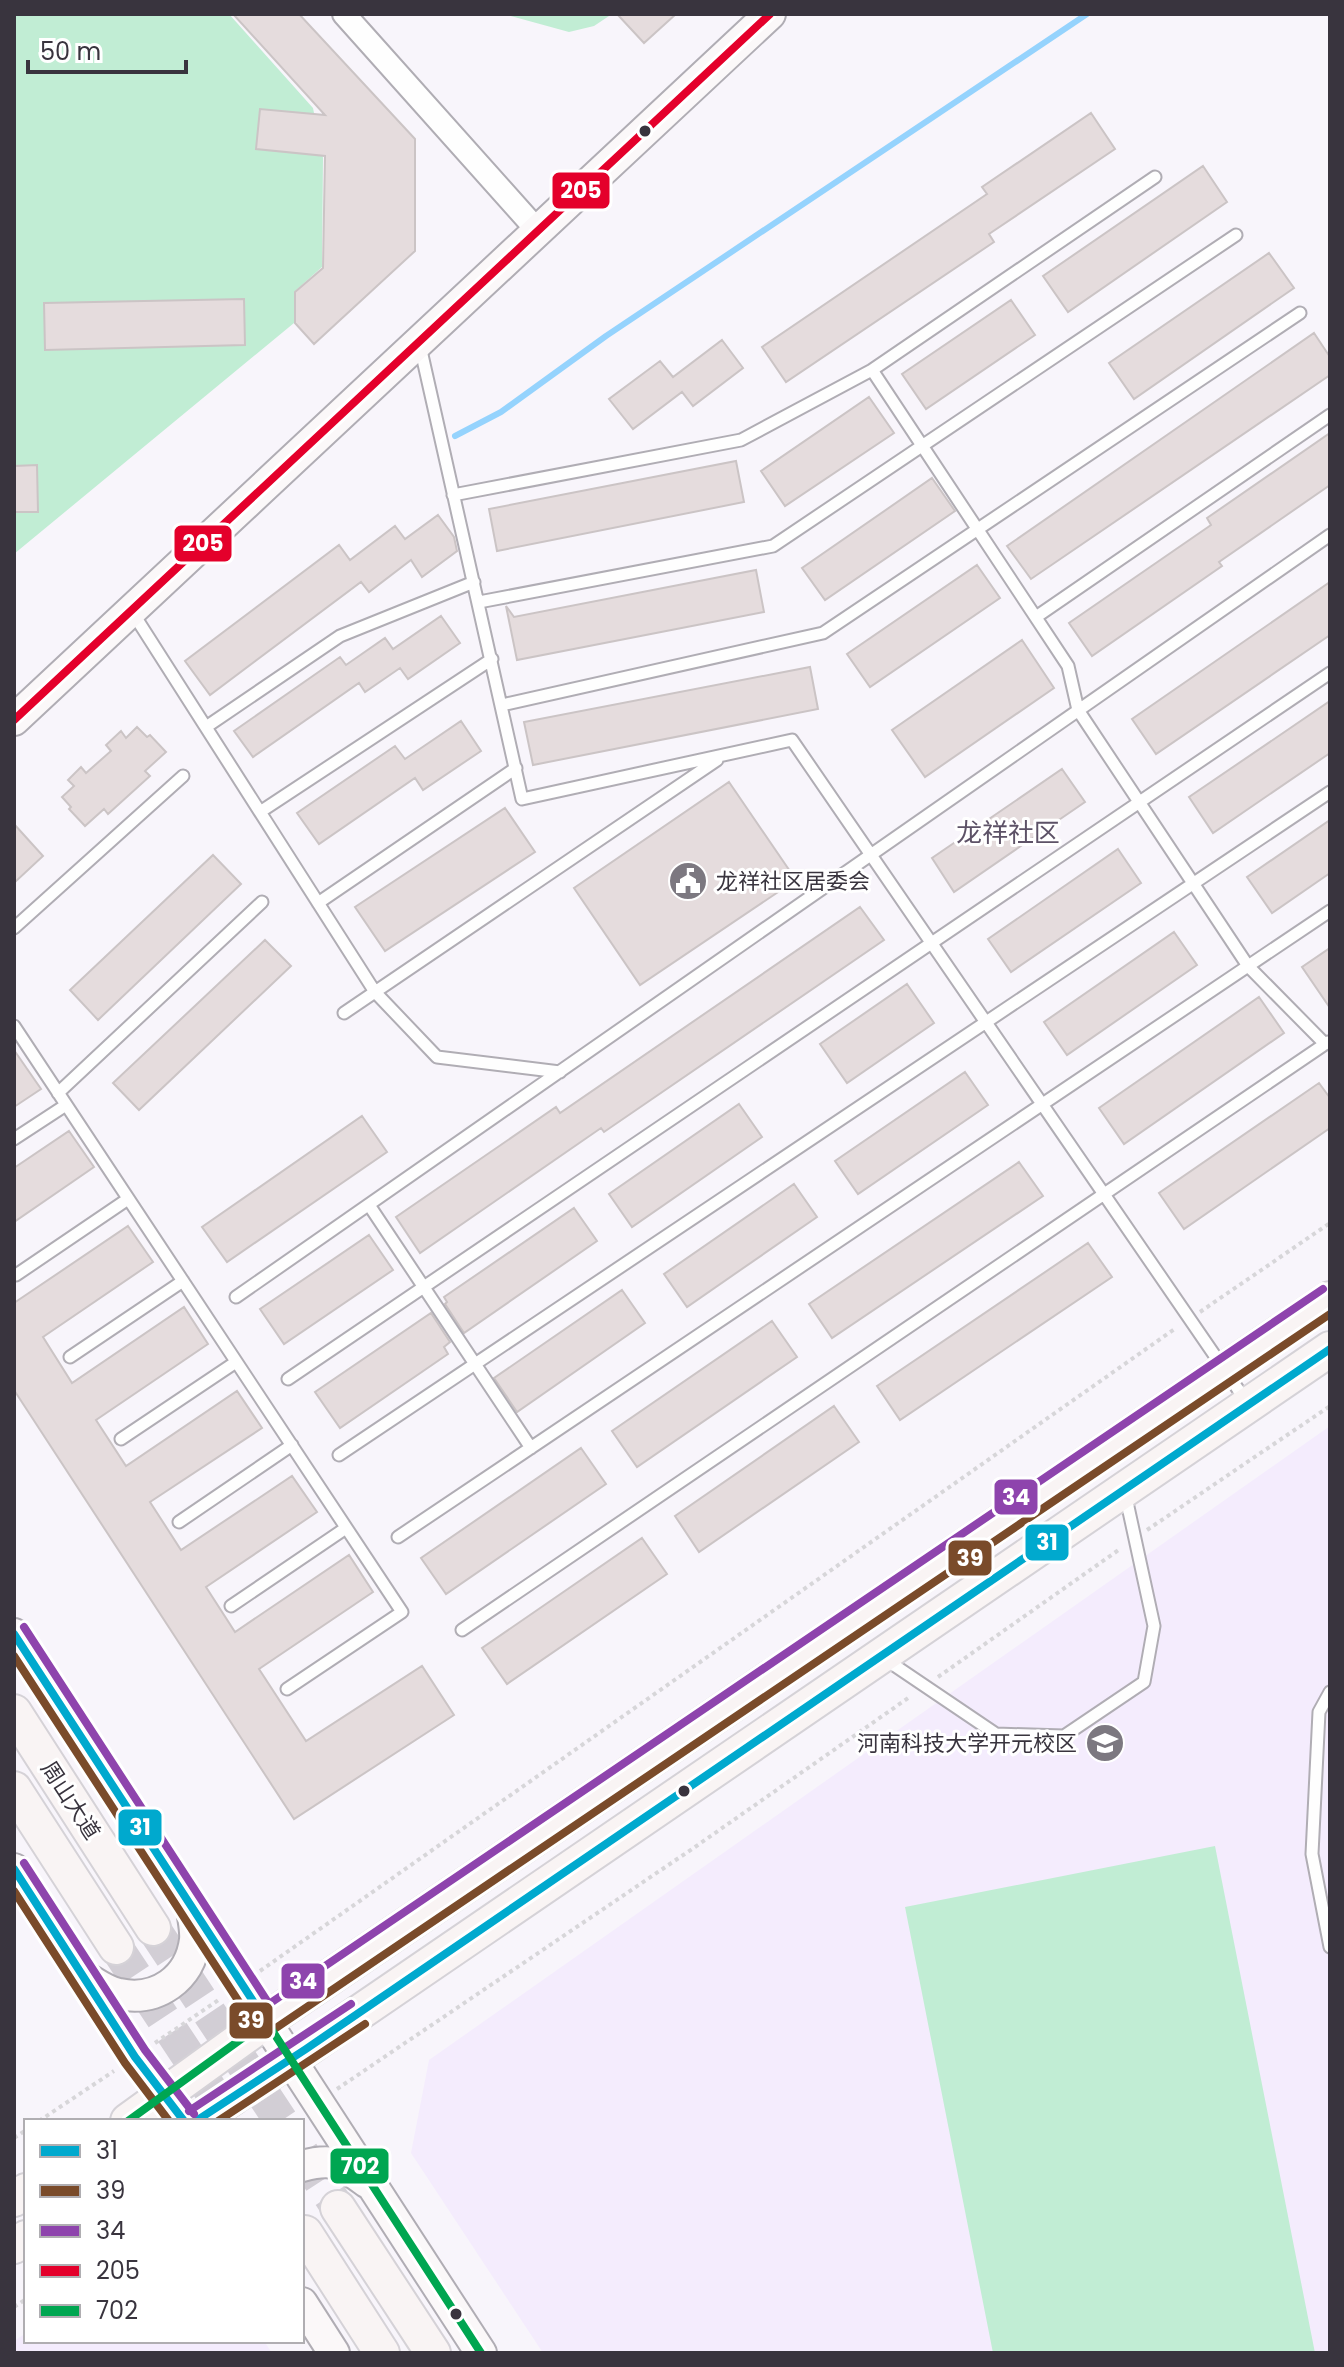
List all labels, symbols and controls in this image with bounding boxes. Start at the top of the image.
scale bar [28,24,186,74]
text: 50 m [40,35,101,68]
unlabelled marker [637,123,653,139]
line badge: 205 [551,171,611,210]
text: 205 [560,175,602,206]
line badge: 205 [173,524,233,563]
text: 205 [182,528,224,559]
district label: 龙祥社区 [956,815,1060,851]
public building icon: 龙祥社区居委会 [667,860,709,902]
place label: 龙祥社区居委会 [716,866,870,897]
line badge: 34 [993,1478,1039,1516]
text: 34 [1002,1482,1030,1513]
line badge: 31 [1024,1523,1070,1562]
text: 31 [1036,1527,1058,1558]
line badge: 39 [947,1539,993,1577]
text: 39 [957,1543,983,1574]
school or university icon: 河南科技大学开元校区 [1084,1722,1126,1764]
place label: 河南科技大学开元校区 [857,1728,1077,1759]
street label: 周山大道 [34,1755,108,1846]
unlabelled marker [676,1783,692,1799]
line badge: 31 [117,1808,163,1847]
text: 31 [129,1812,151,1843]
line badge: 34 [280,1962,326,2000]
text: 34 [289,1966,317,1997]
line badge: 39 [228,2001,274,2040]
text: 39 [238,2005,264,2036]
legend [24,2119,304,2343]
text: 31 [96,2134,118,2167]
line badge: 702 [329,2147,390,2185]
text: 702 [341,2151,379,2182]
text: 39 [96,2174,125,2207]
text: 34 [96,2214,125,2247]
text: 205 [96,2254,140,2287]
text: 702 [96,2294,138,2327]
unlabelled marker [448,2306,464,2322]

